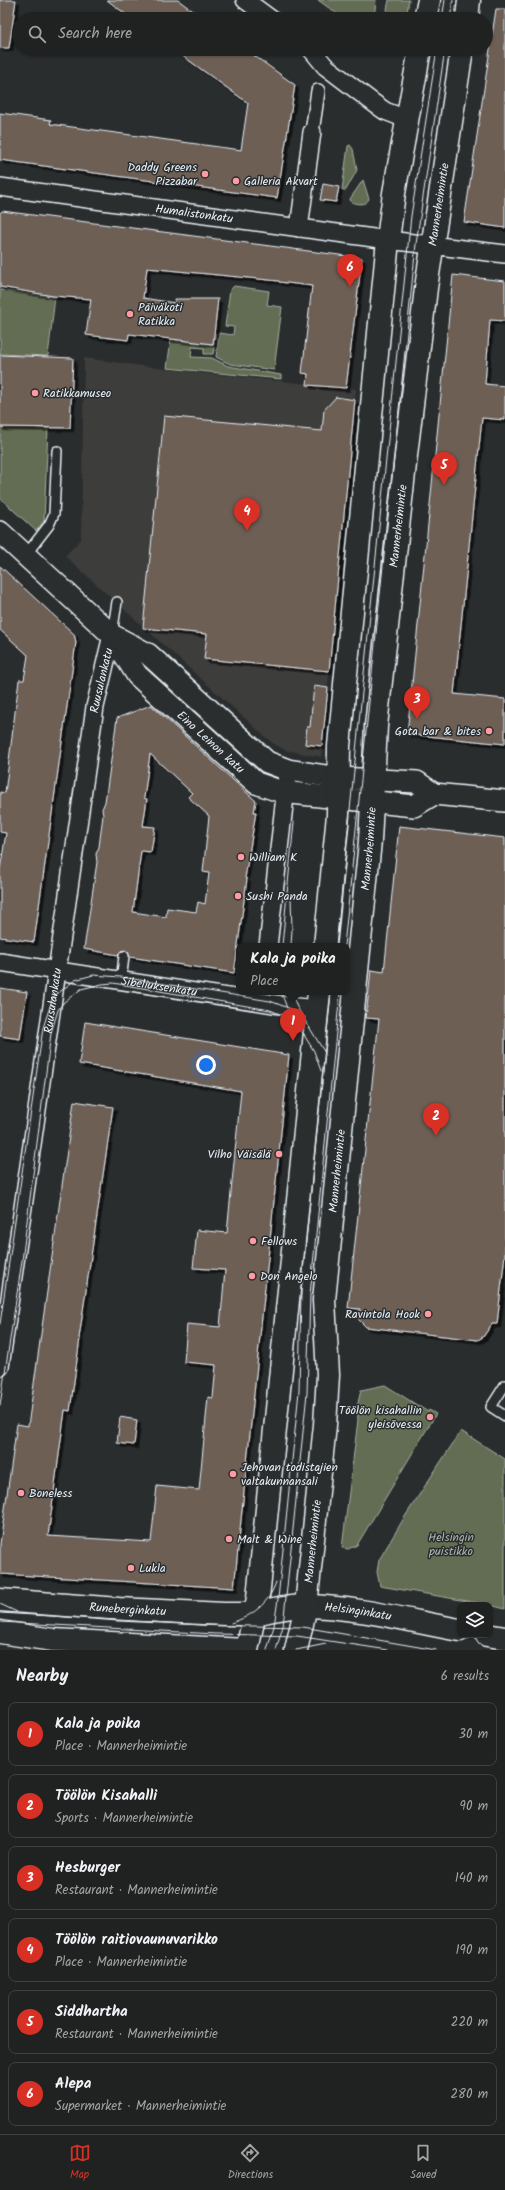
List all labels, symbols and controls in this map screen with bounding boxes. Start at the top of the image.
search box [12,12,493,56]
text: Search here [58,22,132,46]
icon: search [26,23,48,45]
place label: Daddy Greens Pizzabar [128,158,198,191]
street label: Mannerheimintie [423,161,454,247]
marker: Daddy Greens Pizzabar [200,169,210,179]
place label: Galleria Akvart [244,172,318,191]
marker: Galleria Akvart [231,176,241,186]
street label: Humalistonkatu [154,199,234,228]
pin: 6 [337,254,363,287]
place label: Päiväkoti Ratikka [138,298,183,331]
marker: Päiväkoti Ratikka [125,309,135,319]
place label: Ratikkamuseo [43,384,111,403]
marker: Ratikkamuseo [30,388,40,398]
pin: 5 [431,452,457,485]
street label: Mannerheimintie [384,483,412,569]
pin: 4 [234,498,260,531]
street label: Ruusulankatu [85,646,118,714]
pin: 3 [404,686,430,719]
street label: Eino Leinon katu [173,706,249,778]
place label: Gota bar & bites [395,722,481,741]
marker: Gota bar & bites [484,726,494,736]
street label: Mannerheimintie [356,806,381,891]
place label: William K [249,848,298,867]
marker: William K [236,852,246,862]
place label: Sushi Panda [246,887,308,906]
marker: Sushi Panda [233,891,243,901]
popup [236,943,350,995]
text: Kala ja poika [250,947,336,971]
street label: Ruusulankatu [39,966,67,1035]
street label: Sibeliuksenkatu [120,971,199,1002]
text: Place [250,971,278,992]
pin: 1 [280,1008,306,1041]
your location [196,1055,216,1075]
pin: 2 [423,1103,449,1136]
street label: Mannerheimintie [323,1128,351,1214]
place label: Vilho Väisälä [208,1145,272,1164]
marker: Vilho Väisälä [274,1149,284,1159]
place label: Fellows [261,1232,297,1251]
marker: Fellows [248,1236,258,1246]
place label: Don Angelo [260,1267,318,1286]
marker: Don Angelo [247,1271,257,1281]
place label: Ravintola Hook [345,1305,420,1324]
marker: Ravintola Hook [423,1309,433,1319]
place label: Töölön kisahallin yleisövessa [339,1401,422,1434]
marker: Töölön kisahallin yleisövessa [425,1412,435,1422]
place label: Jehovan todistajien valtakunnansali [241,1458,338,1491]
marker: Jehovan todistajien valtakunnansali [228,1469,238,1479]
place label: Boneless [29,1484,72,1503]
marker: Boneless [16,1488,26,1498]
street label: Mannerheimintie [299,1498,327,1584]
park label: Helsingin puistikko [428,1528,474,1561]
place label: Malt & Wine [237,1530,302,1549]
marker: Malt & Wine [224,1534,234,1544]
place label: Lukla [139,1559,166,1578]
marker: Lukla [126,1563,136,1573]
street label: Runeberginkatu [89,1597,167,1621]
street label: Helsinginkatu [324,1597,393,1626]
map controls [457,1602,493,1638]
button: layers [457,1602,493,1638]
text: Nearby [16,1663,68,1690]
text: 6 results [441,1666,489,1687]
text: Kala ja poika [55,1712,140,1736]
text: 1 [28,1724,32,1745]
text: 30 m [459,1724,488,1745]
text: Place · Mannerheimintie [55,1736,187,1757]
text: Töölön Kisahalli [55,1784,157,1808]
text: 2 [26,1796,34,1817]
text: 90 m [460,1796,488,1817]
text: Sports · Mannerheimintie [55,1808,193,1829]
text: Hesburger [55,1856,120,1880]
text: 3 [26,1868,34,1889]
text: 140 m [455,1868,488,1889]
text: Restaurant · Mannerheimintie [55,1880,218,1901]
text: Töölön raitiovaunuvarikko [55,1928,218,1952]
text: 4 [26,1940,34,1961]
text: 190 m [456,1940,488,1961]
text: Place · Mannerheimintie [55,1952,187,1973]
text: Siddhartha [55,2000,128,2024]
text: 5 [27,2012,33,2033]
text: 220 m [451,2012,488,2033]
text: Restaurant · Mannerheimintie [55,2024,218,2045]
text: Alepa [55,2072,91,2096]
text: 6 [26,2084,34,2105]
text: 280 m [451,2084,488,2105]
text: Supermarket · Mannerheimintie [55,2096,226,2117]
tab: Map [69,2142,91,2184]
tab: Directions [228,2142,273,2184]
tab: Saved [410,2142,436,2184]

